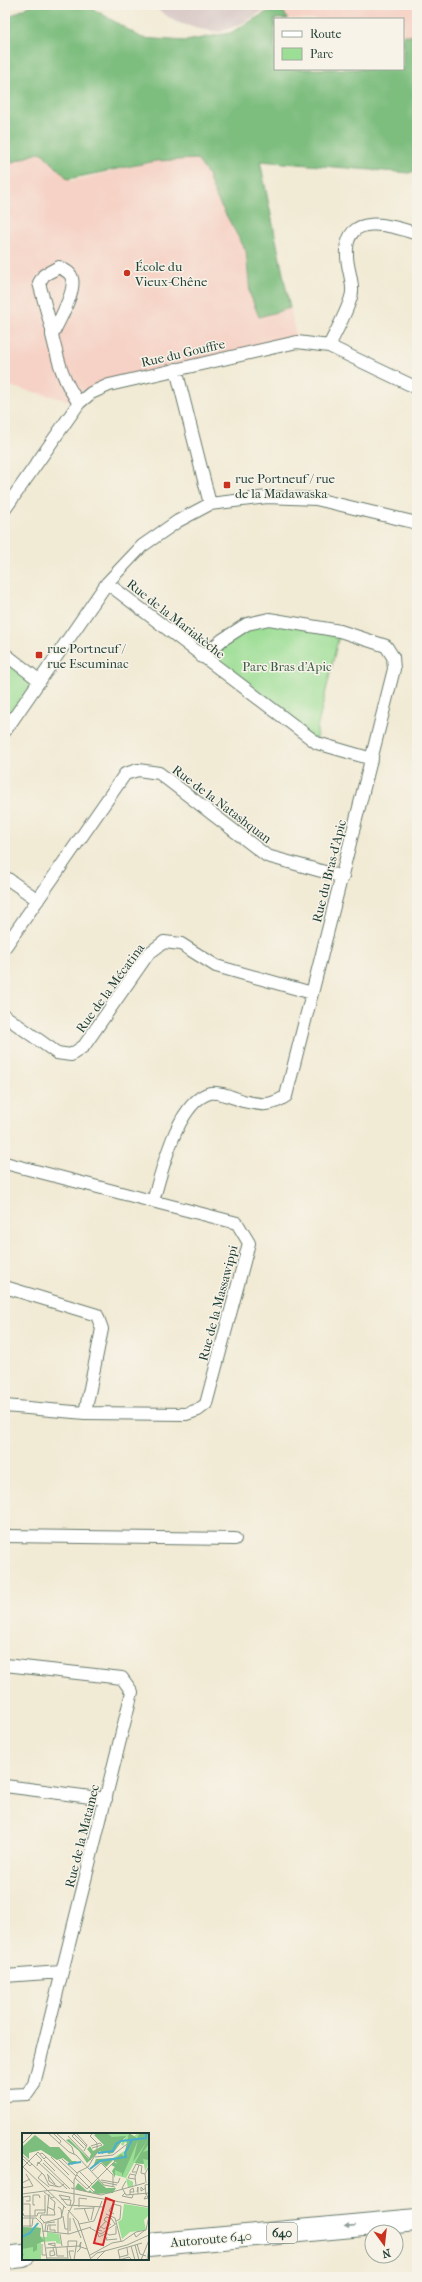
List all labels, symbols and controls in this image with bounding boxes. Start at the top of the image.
legend [274,18,404,70]
text: Route [310,27,342,41]
text: Parc [310,47,333,61]
place label: École du Vieux-Chêne [134,259,208,289]
marker: École du Vieux-Chêne [122,268,132,278]
street label: Rue du Gouffre [140,336,227,370]
place label: rue Portneuf / rue de la Madawaska [235,471,336,501]
marker: rue Portneuf / rue de la Madawaska [222,480,232,490]
street label: Rue de la Mariakèche [124,576,228,662]
place label: rue Portneuf / rue Escuminac [47,641,129,671]
marker: rue Portneuf / rue Escuminac [34,650,44,660]
park label: Parc Bras d'Apic [242,659,332,674]
street label: Rue de la Natashquan [169,762,275,846]
street label: Rue du Bras-d'Apic [309,818,349,924]
street label: Rue de la Mécatina [73,940,148,1035]
street label: Rue de la Massawippi [195,1243,241,1362]
street label: Rue de la Matamec [62,1783,102,1889]
inset map [22,2133,149,2260]
road number: 640 [267,2223,297,2243]
one-way arrow [344,2223,356,2230]
north arrow [364,2224,404,2264]
street label: Autoroute 640 [169,2228,252,2250]
text: N [380,2246,392,2261]

